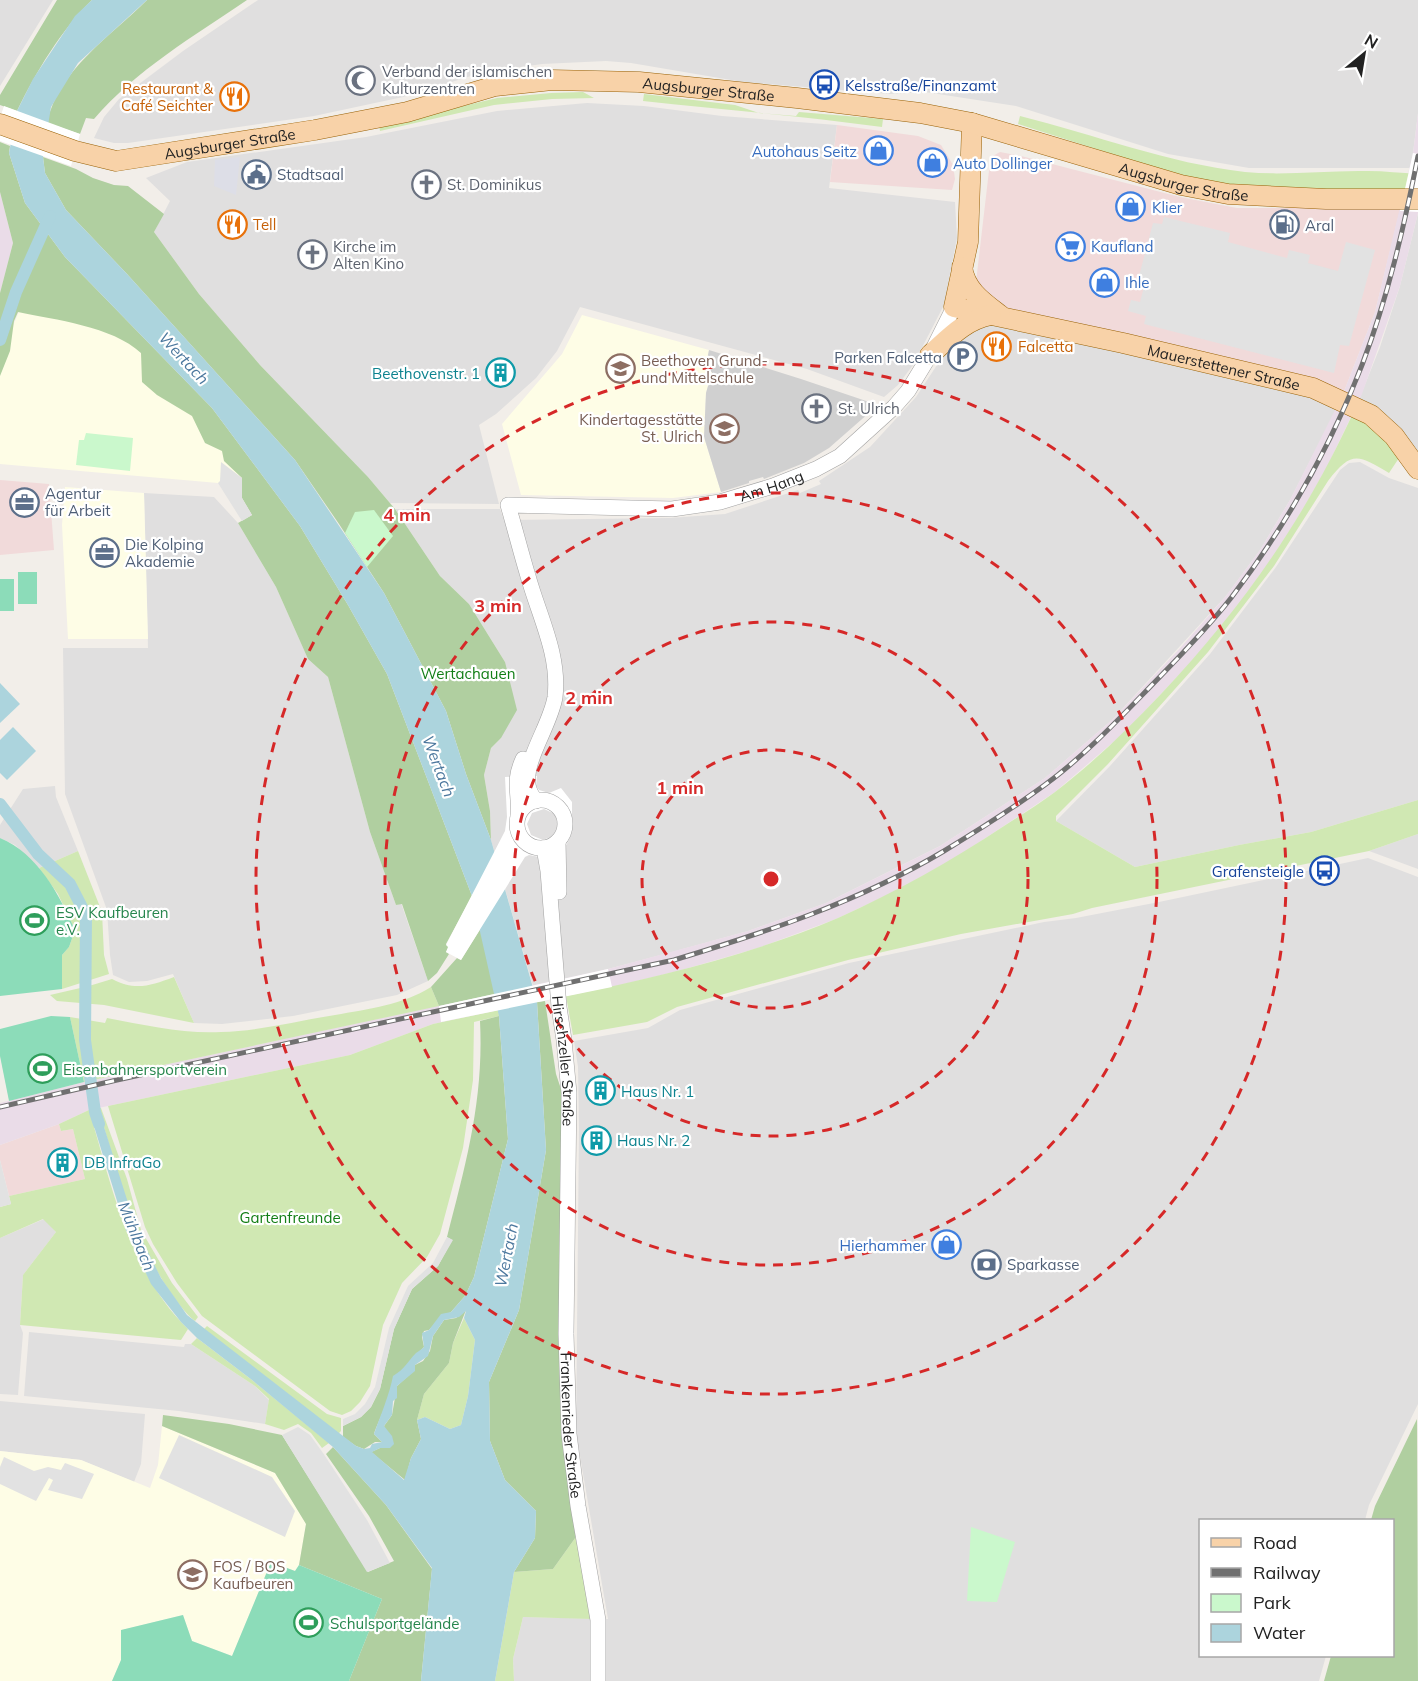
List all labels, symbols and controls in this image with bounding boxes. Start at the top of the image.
north arrow [1334,24,1394,84]
text: N [1361,29,1382,53]
place label: Verband der islamischen Kulturzentren [382,62,552,98]
mosque icon: Verband der islamischen Kulturzentren [345,64,377,96]
bus stop icon: Kelsstraße/Finanzamt [808,69,840,101]
street label: Augsburger Straße [642,73,775,105]
place label: Kelsstraße/Finanzamt [845,76,996,95]
place label: Restaurant & Café Seichter [121,79,214,115]
restaurant icon: Restaurant & Café Seichter [218,81,250,113]
street label: Augsburger Straße [163,124,297,163]
shop icon: Autohaus Seitz [862,135,894,167]
place label: Autohaus Seitz [752,142,857,161]
shop icon: Auto Dollinger [916,147,948,179]
place label: Auto Dollinger [953,154,1053,173]
public building icon: Stadtsaal [240,158,272,190]
street label: Augsburger Straße [1117,158,1249,205]
place label: Stadtsaal [277,165,344,184]
church icon: St. Dominikus [410,168,442,200]
place label: St. Dominikus [447,175,542,194]
shop icon: Klier [1115,191,1147,223]
place label: Klier [1152,198,1183,217]
restaurant icon: Tell [216,208,248,240]
fuel station icon: Aral [1268,209,1300,241]
place label: Tell [253,215,276,234]
place label: Aral [1305,216,1334,235]
supermarket icon: Kaufland [1054,230,1086,262]
place label: Kirche im Alten Kino [333,237,404,273]
place label: Kaufland [1091,237,1154,256]
church icon: Kirche im Alten Kino [296,239,328,271]
shop icon: Ihle [1088,266,1120,298]
place label: Ihle [1125,273,1149,292]
water label: Wertach [155,328,213,388]
restaurant icon: Falcetta [981,330,1013,362]
place label: Falcetta [1018,337,1073,356]
street label: Mauerstettener Straße [1146,340,1302,394]
parking icon: Parken Falcetta [947,341,979,373]
place label: Parken Falcetta [834,348,942,367]
place label: Beethoven Grund- und Mittelschule [641,351,768,387]
school or university icon: Beethoven Grund- und Mittelschule [604,353,636,385]
building icon: Beethovenstr. 1 [485,357,517,389]
place label: Beethovenstr. 1 [372,364,480,383]
church icon: St. Ulrich [801,392,833,424]
place label: St. Ulrich [838,399,900,418]
place label: Kindertagesstätte St. Ulrich [579,410,703,446]
school or university icon: Kindertagesstätte St. Ulrich [708,412,740,444]
street label: Am Hang [737,466,806,505]
place label: Agentur für Arbeit [45,484,111,520]
office icon: Agentur für Arbeit [8,486,40,518]
text: 4 min [383,503,431,526]
place label: Die Kolping Akademie [125,535,204,571]
office icon: Die Kolping Akademie [88,537,120,569]
text: 3 min [474,594,522,617]
park label: Wertachauen [421,664,515,683]
text: 2 min [565,686,613,709]
water label: Wertach [418,732,460,800]
text: 1 min [656,776,704,799]
bus stop icon: Grafensteigle [1309,855,1341,887]
place label: Grafensteigle [1212,862,1304,881]
centre of rings [761,869,781,889]
place label: ESV Kaufbeuren e.V. [56,903,169,939]
sports icon: ESV Kaufbeuren e.V. [19,905,51,937]
street label: Hirschzeller Straße [549,995,579,1126]
sports icon: Eisenbahnersportverein [26,1053,58,1085]
place label: Eisenbahnersportverein [63,1060,227,1079]
building icon: Haus Nr. 1 [584,1075,616,1107]
place label: Haus Nr. 1 [621,1082,694,1101]
building icon: Haus Nr. 2 [580,1124,612,1156]
place label: Haus Nr. 2 [617,1131,690,1150]
building icon: DB InfraGo [47,1146,79,1178]
place label: DB InfraGo [84,1153,161,1172]
water label: Mühlbach [114,1199,160,1273]
park label: Gartenfreunde [239,1208,341,1227]
water label: Wertach [490,1222,522,1288]
shop icon: Hierhammer [931,1229,963,1261]
place label: Hierhammer [840,1236,927,1255]
bank icon: Sparkasse [970,1248,1002,1280]
place label: Sparkasse [1007,1255,1079,1274]
street label: Frankenrieder Straße [557,1352,586,1499]
legend [1199,1519,1394,1657]
text: Road [1253,1531,1297,1554]
place label: FOS / BOS Kaufbeuren [213,1557,293,1593]
school or university icon: FOS / BOS Kaufbeuren [176,1559,208,1591]
text: Railway [1253,1561,1321,1584]
text: Park [1253,1591,1292,1614]
sports icon: Schulsportgelände [293,1607,325,1639]
place label: Schulsportgelände [330,1614,460,1633]
text: Water [1253,1621,1306,1644]

